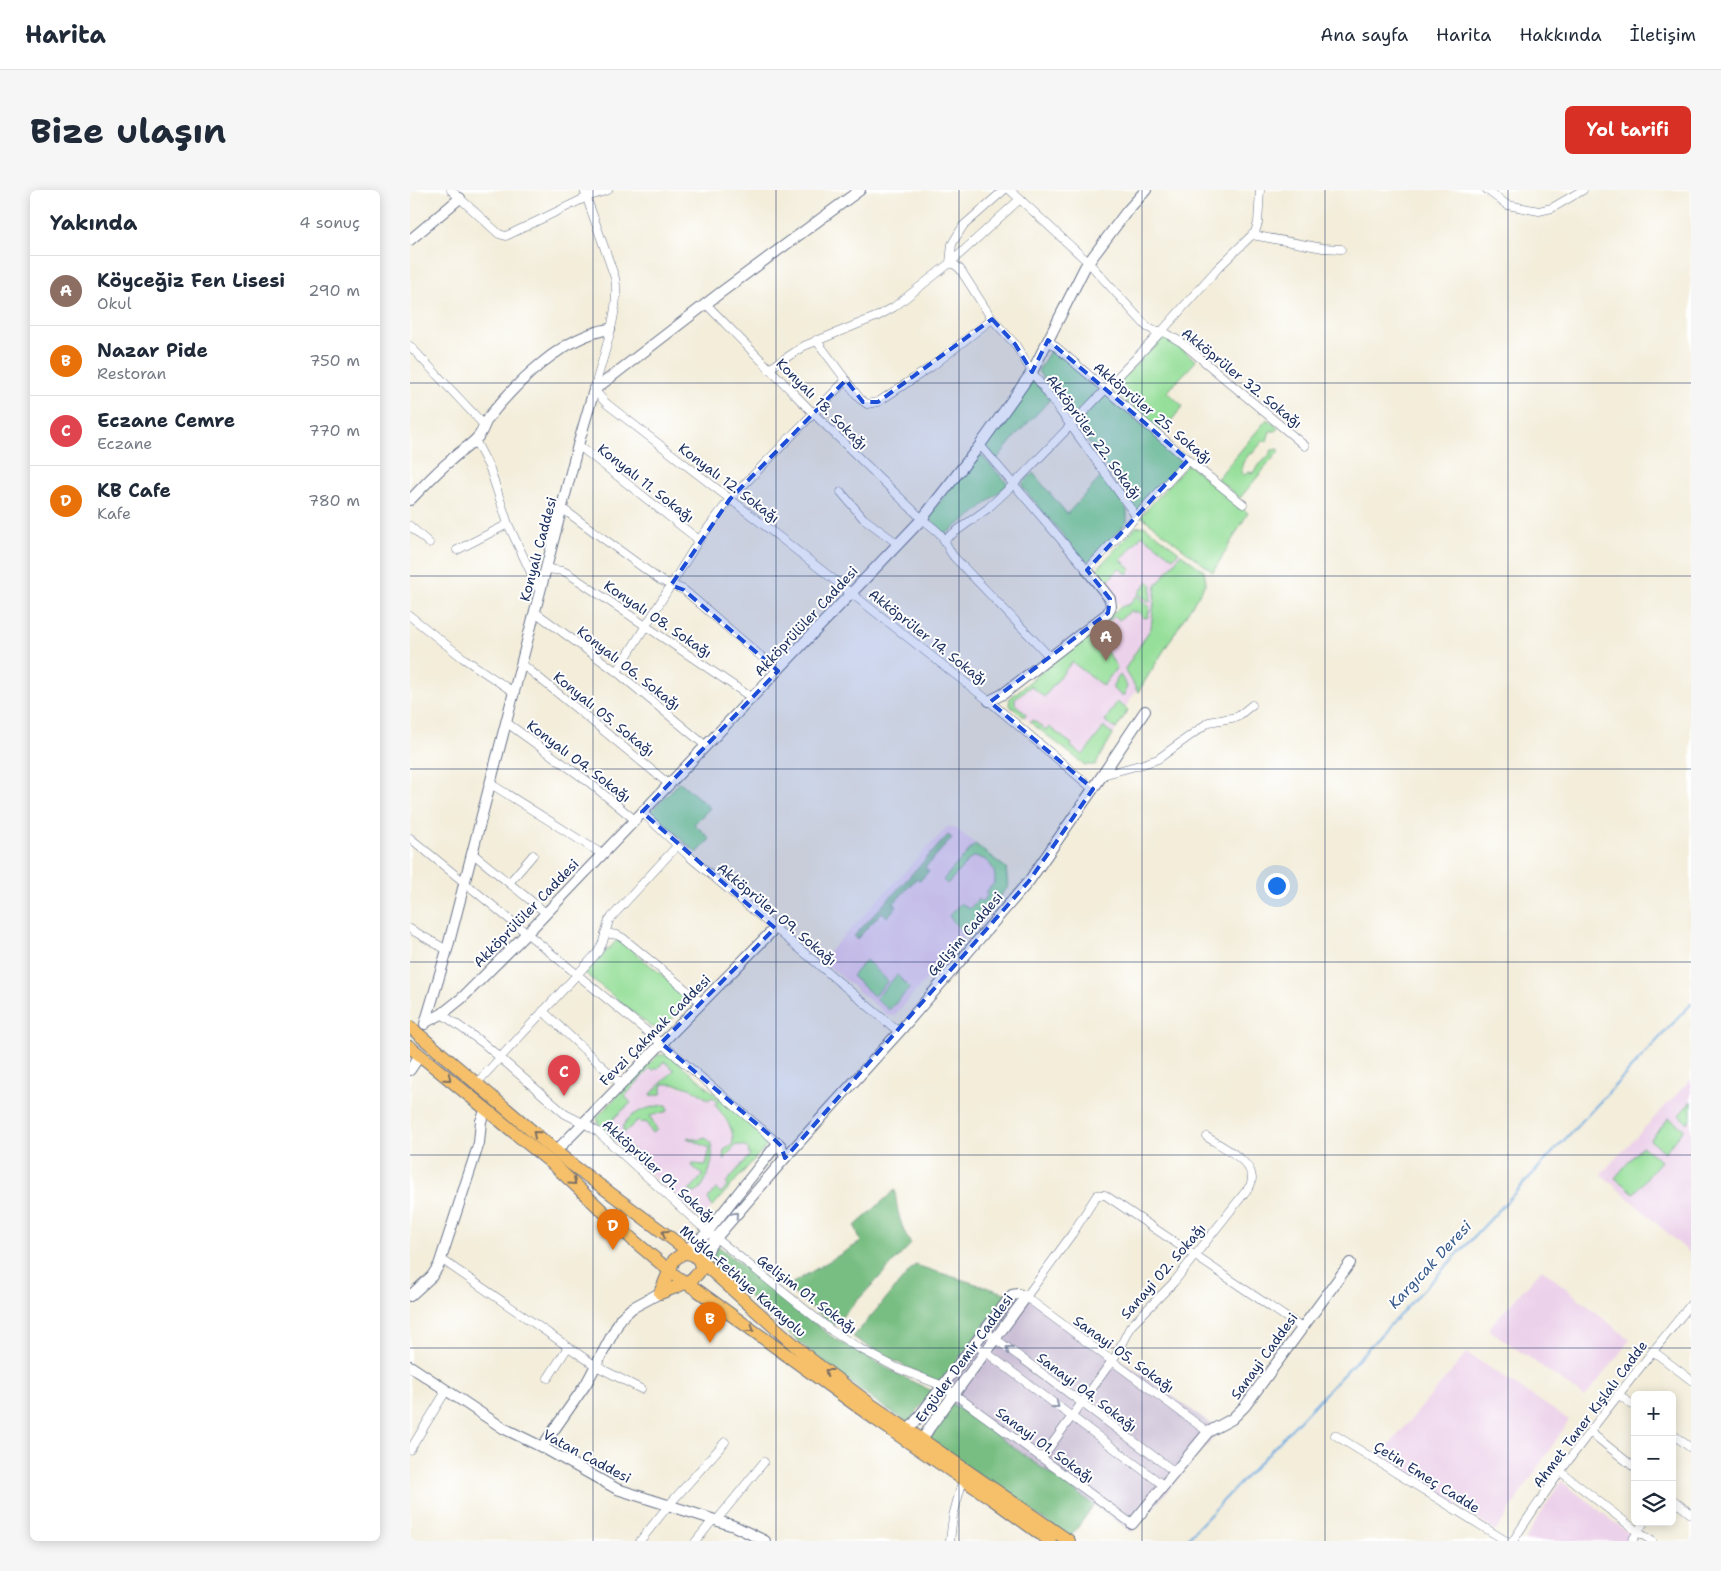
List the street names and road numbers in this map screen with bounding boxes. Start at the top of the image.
street label: Akköprüler 32. Sokağı [1178,324,1306,432]
street label: Konyalı 18. Sokağı [772,354,872,454]
street label: Akköprüler 25. Sokağı [1090,358,1216,468]
street label: Akköprüler 22. Sokağı [1043,371,1145,503]
street label: Konyalı 12. Sokağı [675,439,783,527]
street label: Konyalı 11. Sokağı [594,440,698,526]
street label: Konyalı Caddesi [515,495,561,603]
street label: Akköprülüler Caddesi [750,562,862,680]
street label: Konyalı 08. Sokağı [601,576,715,662]
street label: Akköprüler 14. Sokağı [865,585,991,689]
street label: Konyalı 06. Sokağı [574,622,684,714]
street label: Konyalı 05. Sokağı [550,668,658,760]
street label: Konyalı 04. Sokağı [523,716,635,806]
street label: Akköprülüler Caddesi [469,855,583,971]
street label: Akköprüler 09. Sokağı [713,859,841,969]
street label: Gelişim Caddesi [923,888,1007,980]
street label: Fevzi Çakmak Caddesi [595,970,715,1090]
street label: Akköprüler 01. Sokağı [599,1115,719,1227]
street label: Sanayi 02. Sokağı [1117,1219,1209,1323]
street label: Muğla-Fethiye Karayolu [676,1221,810,1341]
street label: Gelişim 01. Sokağı [753,1251,861,1337]
street label: Ergüder Demir Caddesi [911,1290,1017,1426]
street label: Sanayi Caddesi [1227,1309,1301,1403]
street label: Sanayi 05. Sokağı [1070,1311,1178,1397]
street label: Ahmet Taner Kışlalı Cadde [1529,1337,1651,1491]
street label: Sanayi 04. Sokağı [1033,1348,1141,1436]
street label: Sanayi 01. Sokağı [992,1403,1098,1487]
street label: Vatan Caddesi [540,1425,634,1487]
street label: Çetin Emeç Cadde [1371,1437,1483,1517]

